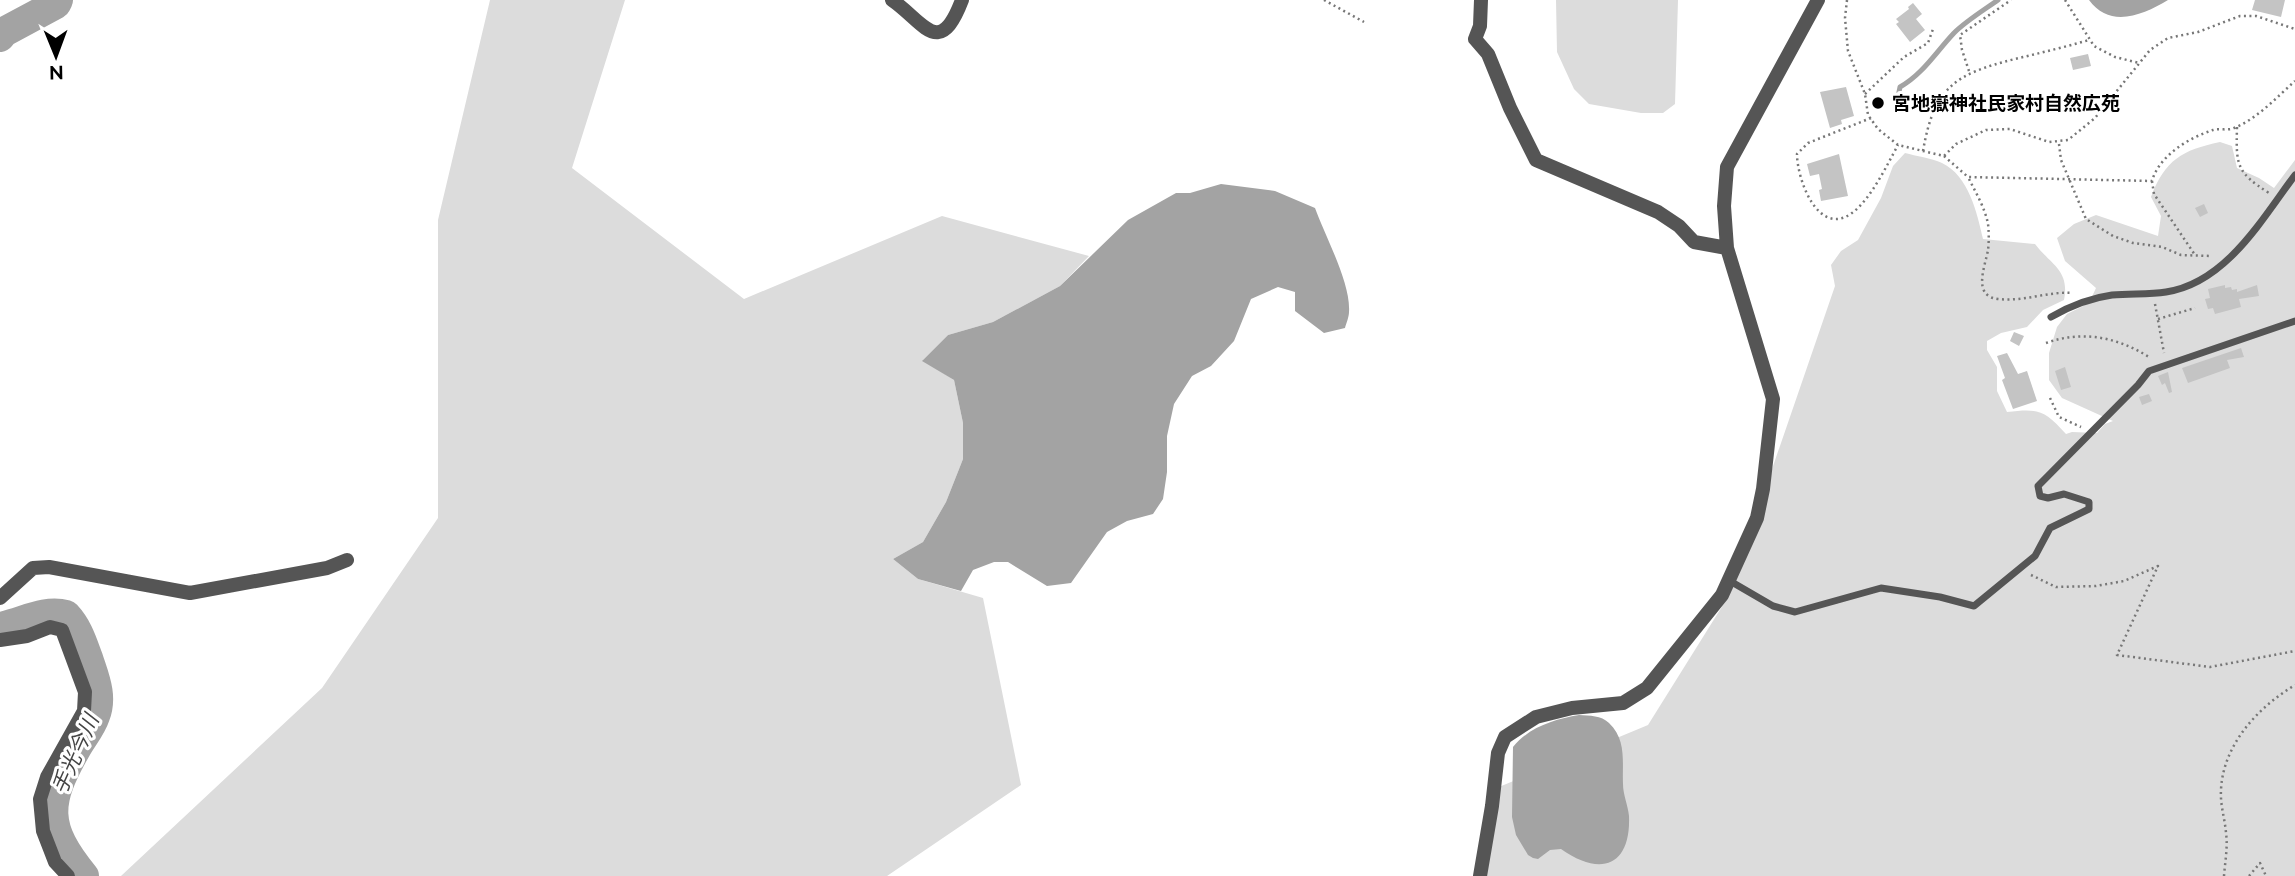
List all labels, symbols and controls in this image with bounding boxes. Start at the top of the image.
north arrow [21,21,91,91]
text: N [49,62,64,84]
place label: 宮地嶽神社民家村自然広苑 [1892,92,2120,114]
marker: 宮地嶽神社民家村自然広苑 [1870,95,1886,111]
water label: 手光今川 [46,709,104,797]

